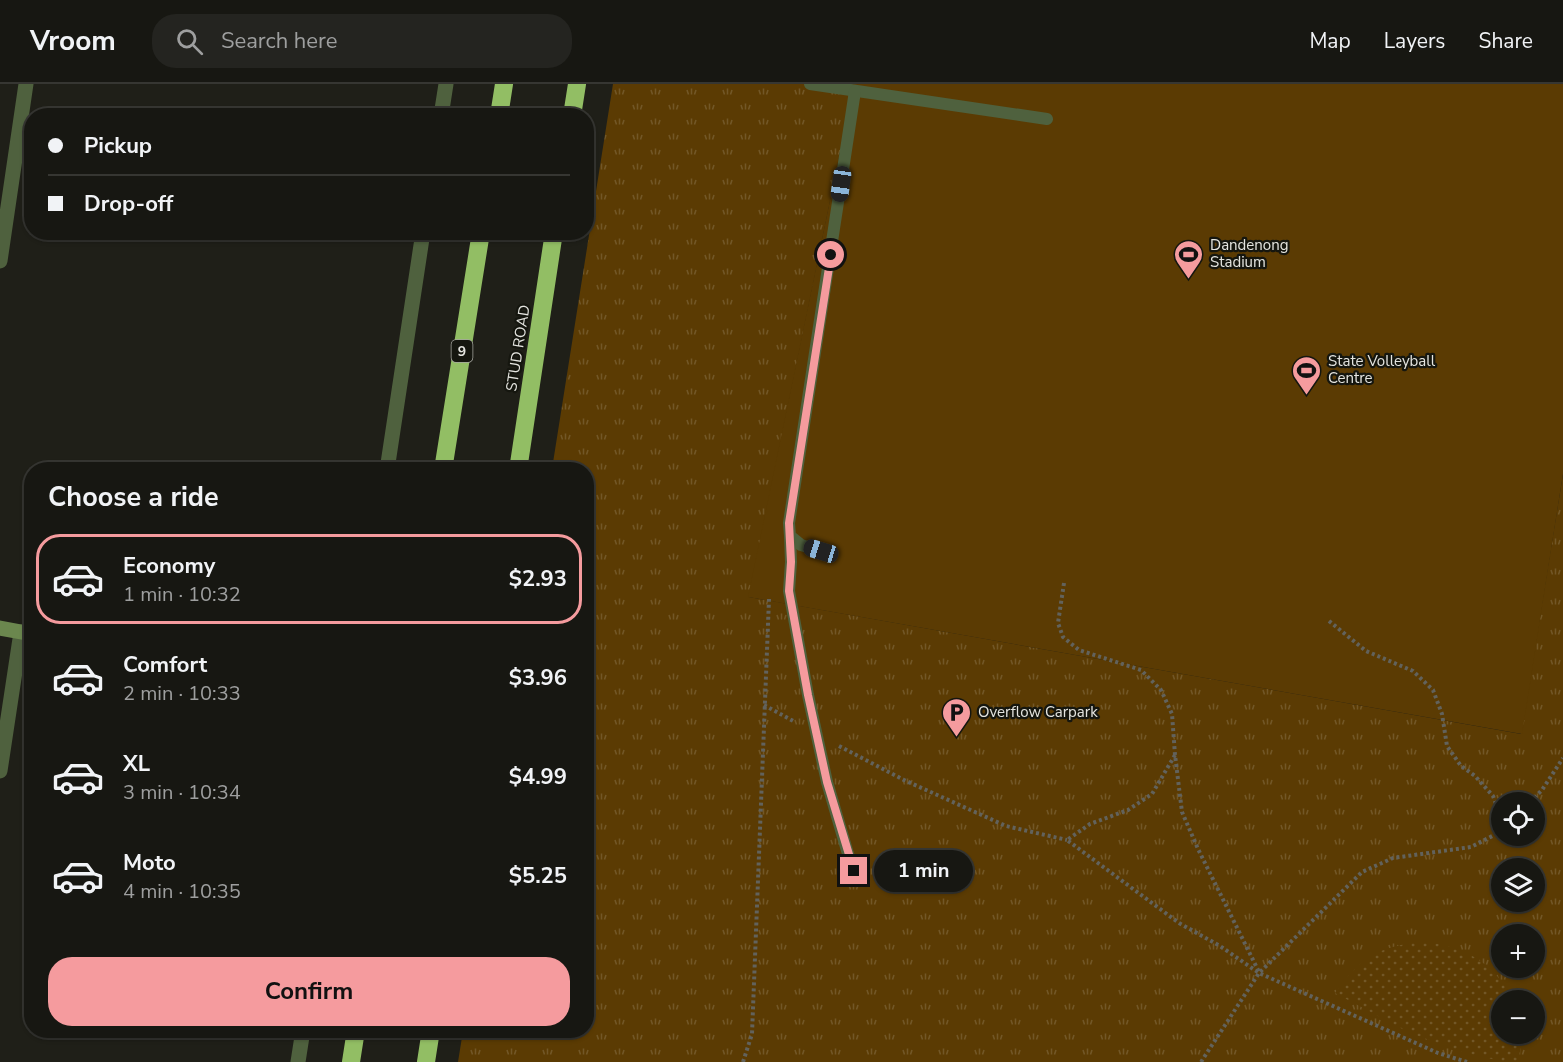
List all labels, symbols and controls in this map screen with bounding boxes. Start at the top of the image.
search box [152,14,572,68]
text: Vroom [30,22,116,60]
icon: search [173,25,206,58]
text: Search here [221,26,338,56]
text: Map [1309,27,1351,55]
text: Layers [1384,27,1445,55]
text: Share [1478,27,1533,55]
text: Pickup [84,131,152,161]
car [830,165,852,203]
text: Drop-off [84,189,173,219]
place label: Dandenong Stadium [1210,235,1289,272]
sports icon: Dandenong Stadium [1173,238,1205,280]
route start [817,241,844,268]
street label: STUD ROAD [501,303,535,393]
road number: 9 [452,340,472,362]
place label: State Volleyball Centre [1328,351,1436,388]
sports icon: State Volleyball Centre [1291,354,1323,396]
text: Choose a ride [48,479,219,516]
car [801,537,841,565]
text: Economy [123,551,215,581]
icon: car [51,552,105,606]
text: $2.93 [509,564,567,594]
text: 1 min · 10:32 [123,581,241,608]
text: Comfort [123,650,207,680]
icon: car [51,651,105,705]
text: $3.96 [509,663,567,693]
text: 2 min · 10:33 [123,680,241,707]
parking icon: Overflow Carpark [941,696,973,738]
place label: Overflow Carpark [978,702,1098,722]
text: XL [123,749,150,779]
icon: car [51,750,105,804]
text: $4.99 [509,762,567,792]
text: 3 min · 10:34 [123,779,241,806]
map controls [1491,792,1545,1044]
button: locate [1491,792,1545,846]
text: Moto [123,848,176,878]
icon: car [51,849,105,903]
callout: 1 min [875,850,974,892]
route end [840,857,867,884]
text: 1 min [898,857,949,884]
button: layers [1491,858,1545,912]
text: $5.25 [509,861,567,891]
text: 4 min · 10:35 [123,878,241,905]
button: + [1491,924,1545,978]
button: Confirm [48,957,570,1026]
button: − [1491,990,1545,1044]

